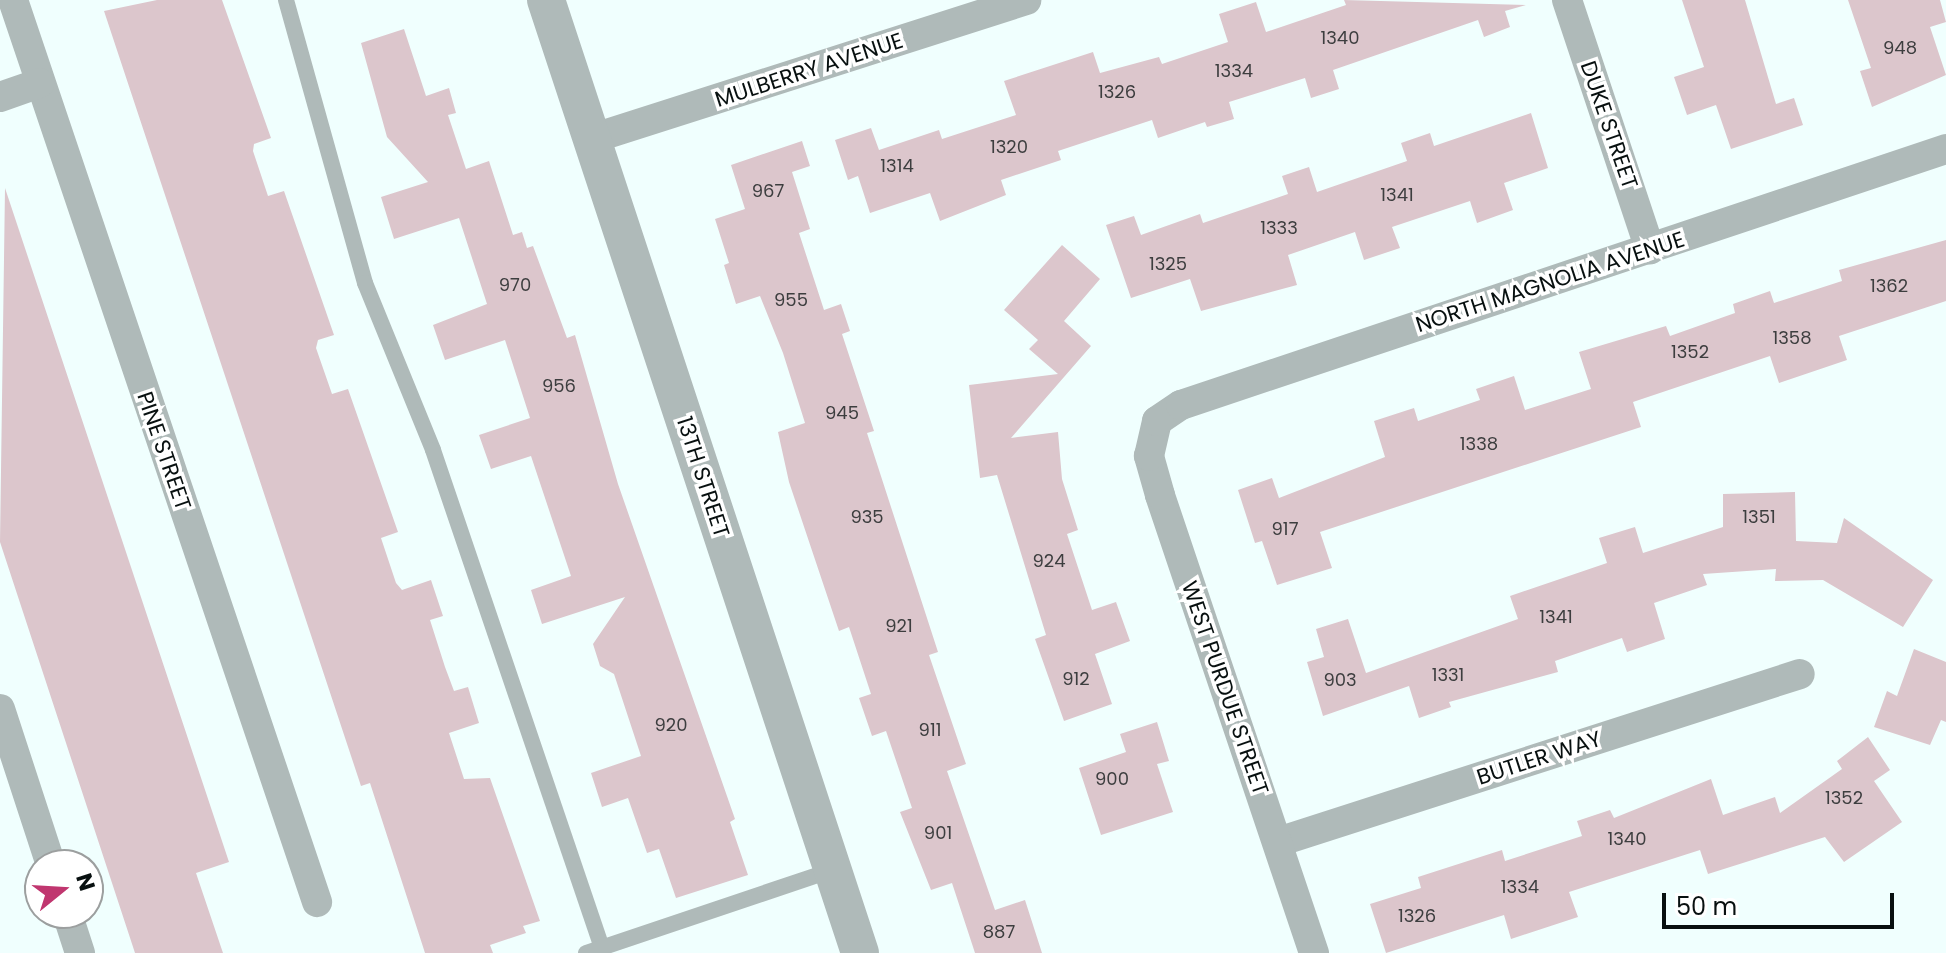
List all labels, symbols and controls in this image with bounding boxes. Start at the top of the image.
street label: MULBERRY AVENUE [712,27,906,113]
house number: 1340 [1321,27,1359,49]
house number: 948 [1883,37,1917,59]
street label: DUKE STREET [1575,58,1643,192]
house number: 1334 [1215,60,1253,82]
house number: 1326 [1098,81,1136,103]
house number: 1320 [990,136,1028,158]
house number: 1314 [880,155,914,177]
house number: 967 [752,180,784,202]
house number: 1341 [1380,184,1414,206]
house number: 1333 [1260,217,1298,239]
street label: NORTH MAGNOLIA AVENUE [1412,226,1688,338]
house number: 1325 [1149,253,1187,275]
house number: 970 [499,274,531,296]
house number: 1362 [1870,275,1908,297]
house number: 955 [774,289,808,311]
house number: 1358 [1772,327,1812,349]
house number: 1352 [1671,341,1709,363]
house number: 956 [542,375,576,397]
street label: PINE STREET [131,388,197,514]
house number: 945 [825,402,859,424]
street label: 13TH STREET [671,413,735,541]
house number: 1338 [1460,433,1498,455]
house number: 935 [850,506,884,528]
house number: 1351 [1742,506,1776,528]
house number: 917 [1272,518,1298,540]
house number: 924 [1032,550,1066,572]
street label: WEST PURDUE STREET [1176,578,1274,798]
house number: 1341 [1539,606,1573,628]
house number: 921 [885,615,913,637]
house number: 1331 [1432,664,1464,686]
house number: 912 [1062,668,1090,690]
house number: 903 [1323,669,1357,691]
house number: 920 [655,714,687,736]
house number: 911 [919,719,941,741]
street label: BUTLER WAY [1473,725,1605,791]
house number: 900 [1095,768,1129,790]
house number: 1352 [1825,787,1863,809]
house number: 901 [924,822,952,844]
house number: 1340 [1608,828,1646,850]
north arrow [24,849,104,929]
text: N [68,869,103,895]
house number: 1334 [1501,876,1539,898]
scale bar [1666,877,1898,927]
text: 50 m [1676,890,1737,923]
house number: 1326 [1398,905,1436,927]
house number: 887 [983,921,1015,943]

